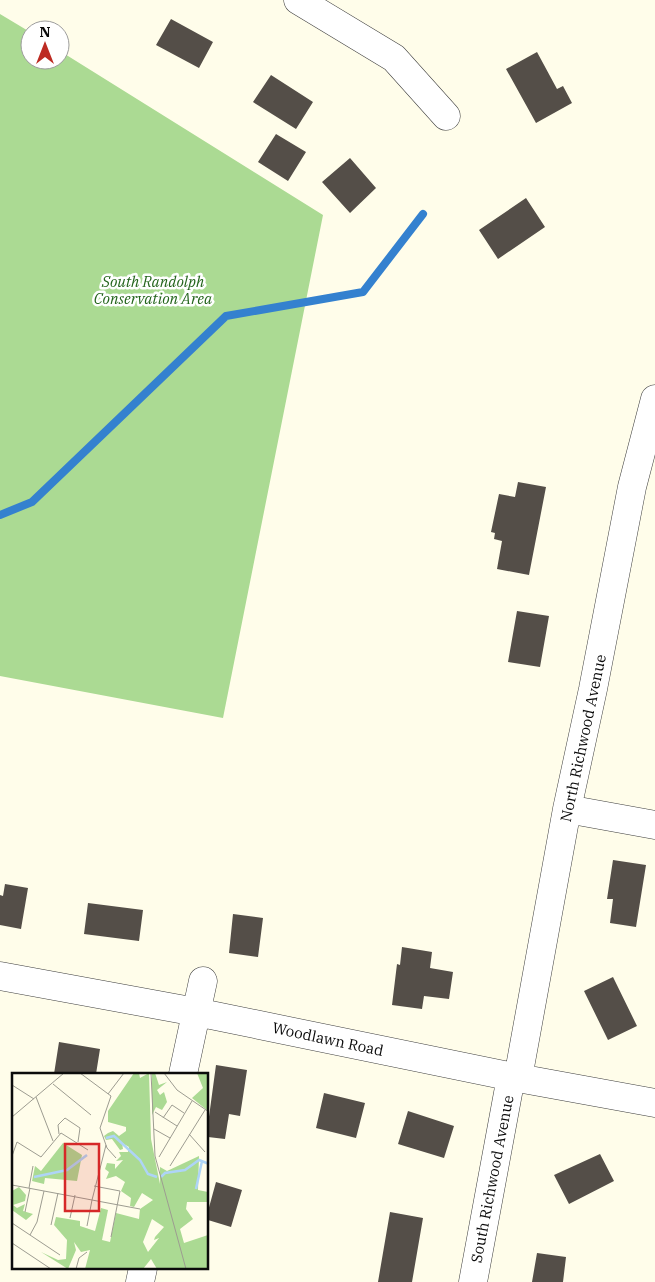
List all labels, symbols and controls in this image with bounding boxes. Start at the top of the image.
north arrow [20,20,70,70]
text: N [39,23,51,41]
park label: South Randolph Conservation Area [94,272,213,308]
street label: North Richwood Avenue [556,652,610,824]
street label: Woodlawn Road [271,1018,385,1060]
inset map [12,1073,209,1270]
street label: South Richwood Avenue [466,1093,518,1265]

